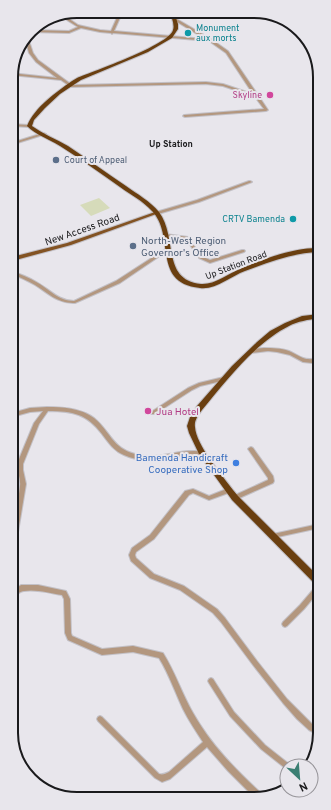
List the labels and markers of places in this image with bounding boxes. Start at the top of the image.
place label: Monument aux morts [196,23,239,44]
marker: Monument aux morts [183,28,193,38]
place label: Skyline [233,90,262,101]
marker: Skyline [265,90,275,100]
marker: Court of Appeal [51,155,61,165]
place label: Court of Appeal [64,155,127,166]
place label: CRTV Bamenda [222,214,285,225]
marker: CRTV Bamenda [288,214,298,224]
place label: North-West Region Governor's Office [141,235,226,260]
marker: North-West Region Governor's Office [128,241,138,251]
marker: Jua Hotel [143,406,153,416]
place label: Jua Hotel [156,406,199,419]
place label: Bamenda Handicraft Cooperative Shop [136,452,228,477]
marker: Bamenda Handicraft Cooperative Shop [231,458,241,468]

